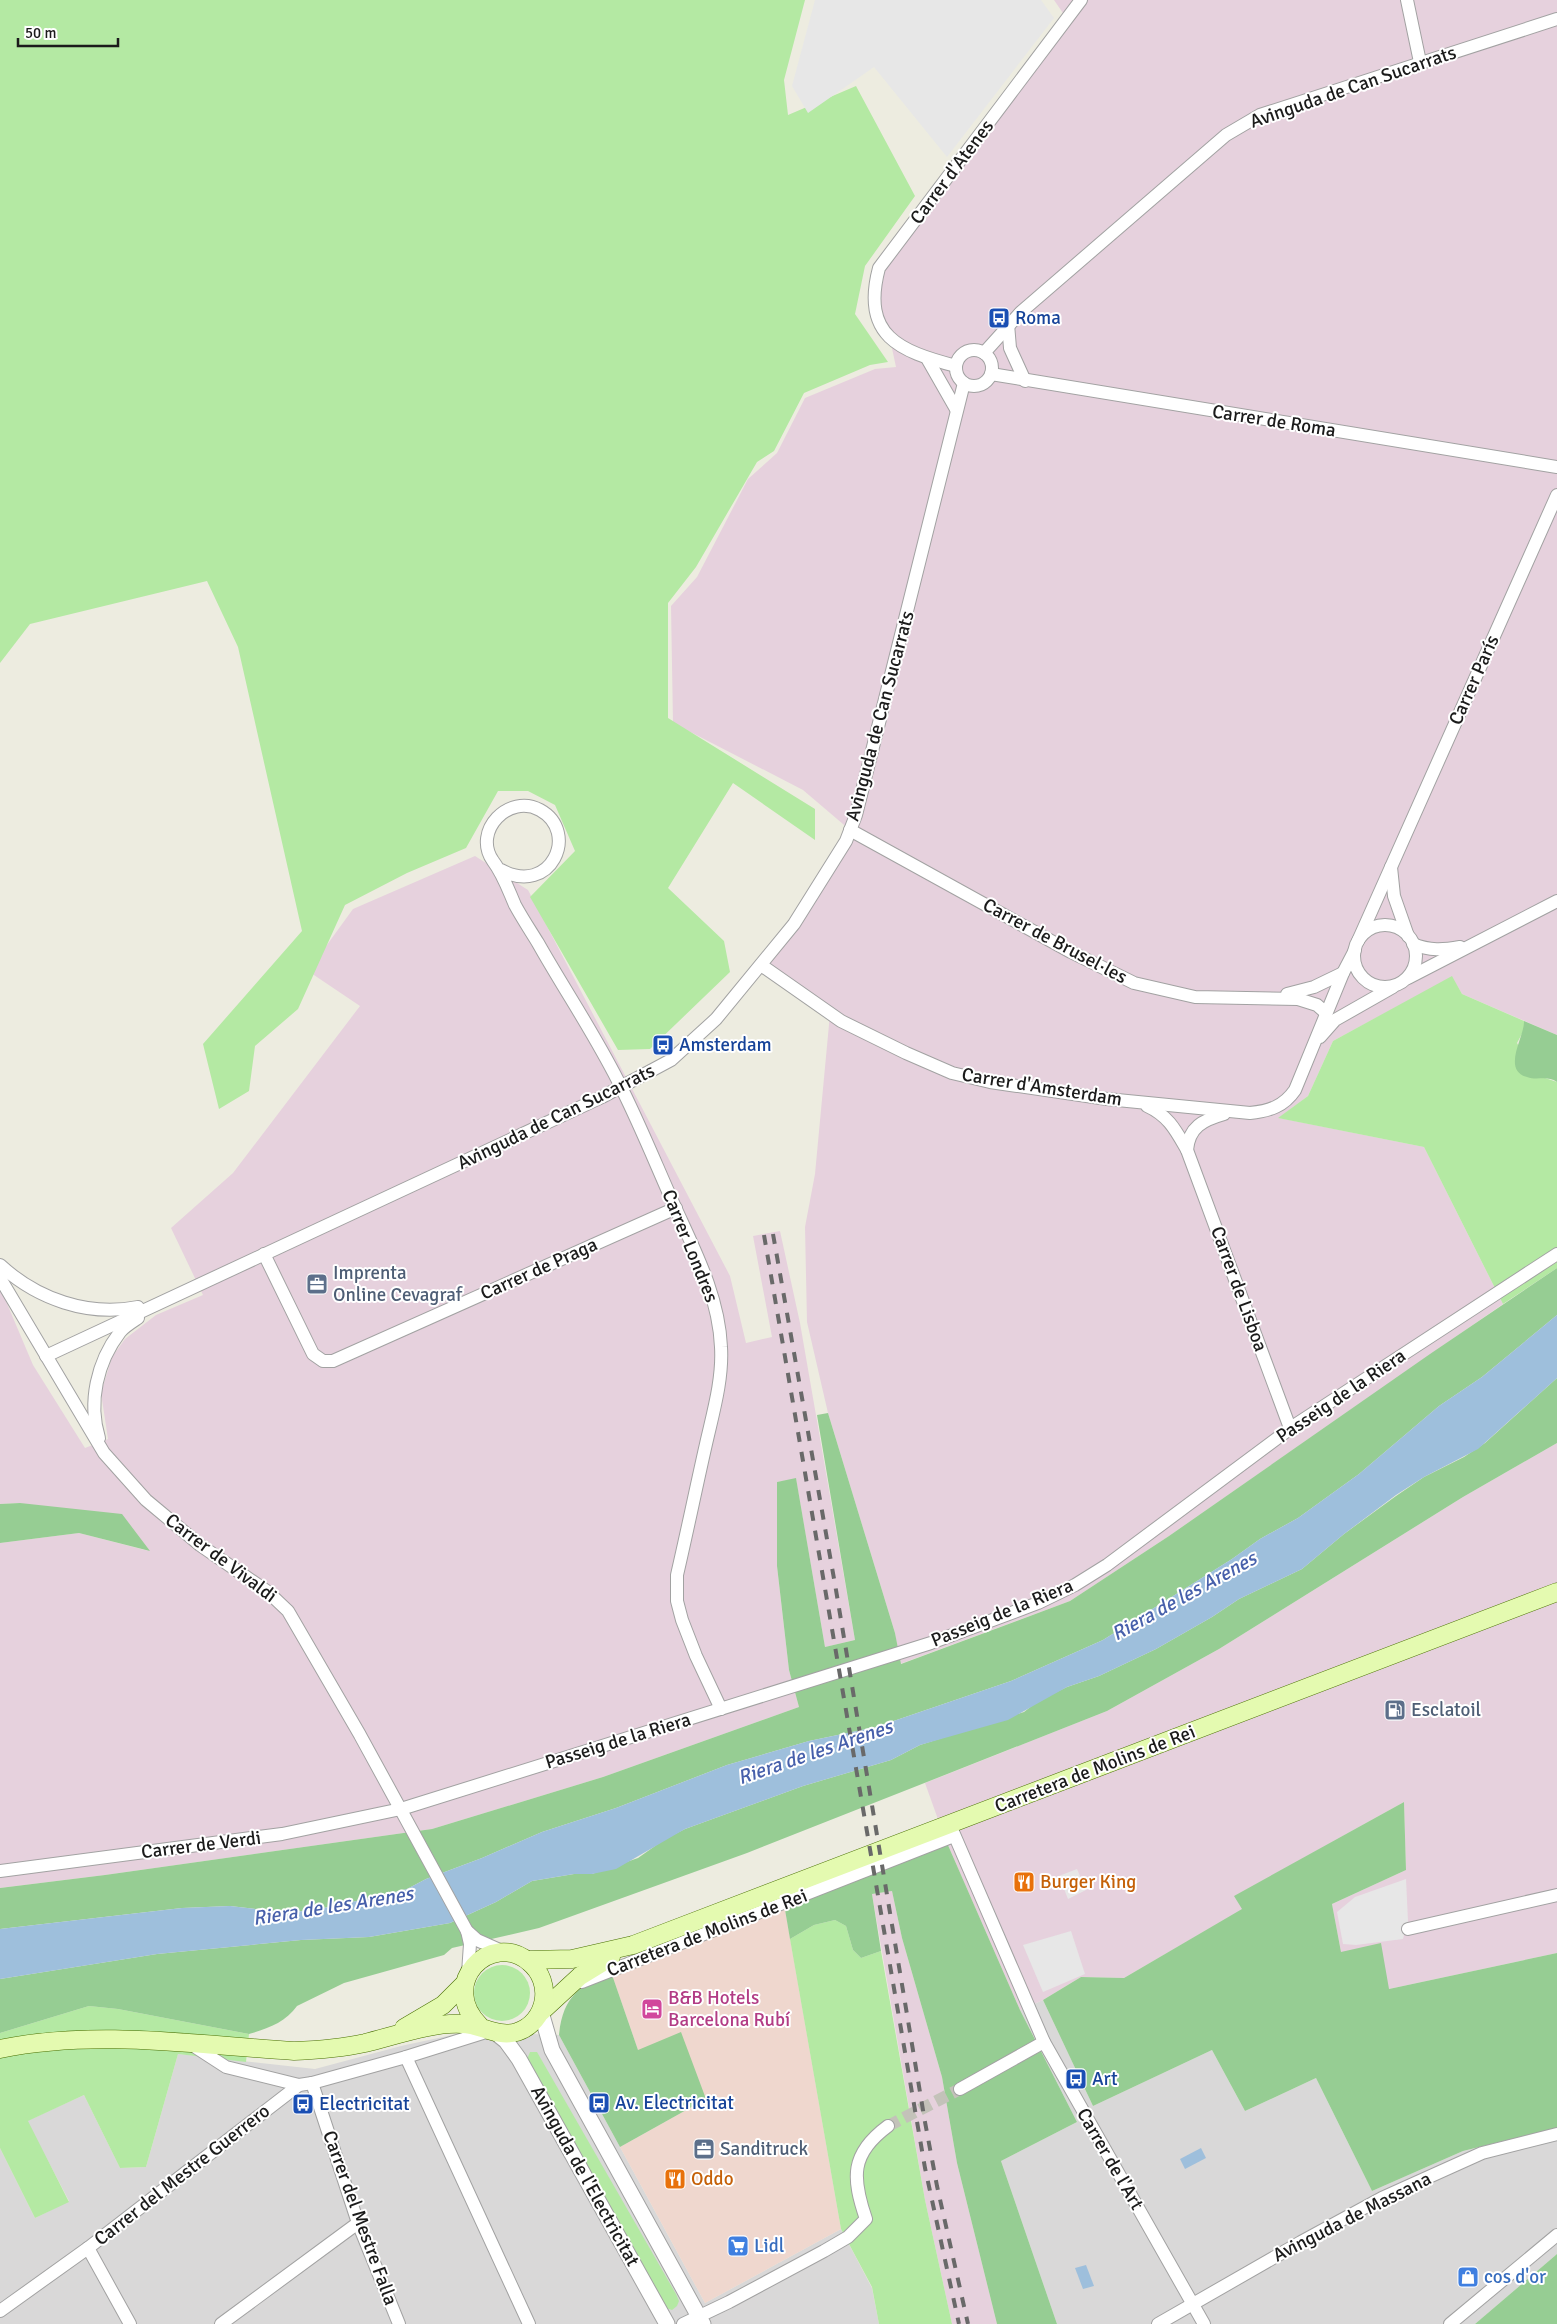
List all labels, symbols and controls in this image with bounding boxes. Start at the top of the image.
scale bar [18,15,118,47]
text: 50 m [25,24,56,42]
street label: Avinguda de Can Sucarrats [1247,40,1459,134]
street label: Carrer d'Atenes [905,115,999,229]
bus stop icon: Roma [987,306,1011,330]
place label: Roma [1015,306,1061,330]
street label: Carrer de Roma [1210,399,1338,443]
street label: Avinguda de Can Sucarrats [840,608,920,824]
street label: Carrer París [1444,631,1504,729]
street label: Carrer de Brusel·les [979,893,1131,989]
bus stop icon: Amsterdam [651,1033,675,1057]
place label: Amsterdam [679,1033,772,1057]
street label: Avinguda de Can Sucarrats [453,1059,659,1175]
street label: Carrer d'Amsterdam [960,1062,1124,1112]
street label: Carrer Londres [656,1186,724,1306]
street label: Carrer de Lisboa [1205,1223,1273,1355]
street label: Carrer de Praga [477,1232,601,1306]
place label: Imprenta Online Cevagraf [333,1261,464,1307]
office icon: Imprenta Online Cevagraf [305,1272,329,1296]
street label: Passeig de la Riera [1272,1344,1410,1448]
street label: Carrer de Vivaldi [160,1508,282,1608]
water label: Riera de les Arenes [1107,1545,1263,1646]
street label: Passeig de la Riera [927,1574,1077,1652]
fuel station icon: Esclatoil [1383,1698,1407,1722]
place label: Esclatoil [1411,1698,1481,1722]
street label: Passeig de la Riera [542,1707,694,1775]
water label: Riera de les Arenes [734,1713,898,1790]
street label: Carretera de Molins de Rei [991,1720,1199,1818]
street label: Carrer de Verdi [140,1826,262,1864]
restaurant icon: Burger King [1012,1870,1036,1894]
place label: Burger King [1040,1870,1136,1894]
water label: Riera de les Arenes [251,1881,417,1931]
street label: Carretera de Molins de Rei [603,1884,811,1982]
place label: B&B Hotels Barcelona Rubí [668,1986,791,2032]
hotel icon: B&B Hotels Barcelona Rubí [640,1997,664,2021]
bus stop icon: Art [1064,2067,1088,2091]
place label: Art [1092,2067,1118,2091]
street label: Avinguda de l'Electricitat [525,2081,645,2271]
bus stop icon: Av. Electricitat [587,2091,611,2115]
place label: Av. Electricitat [615,2091,734,2115]
bus stop icon: Electricitat [291,2092,315,2116]
place label: Electricitat [319,2092,410,2116]
street label: Carrer del Mestre Guerrero [89,2099,275,2251]
street label: Carrer de l'Art [1071,2104,1149,2214]
street label: Carrer del Mestre Falla [317,2127,403,2309]
office icon: Sanditruck [692,2137,716,2161]
place label: Sanditruck [720,2137,809,2161]
restaurant icon: Oddo [663,2167,687,2191]
place label: Oddo [691,2167,734,2191]
street label: Avinguda de Massana [1269,2167,1435,2267]
supermarket icon: Lidl [726,2234,750,2258]
place label: Lidl [754,2234,784,2258]
shop icon: cos d'or [1456,2265,1480,2289]
place label: cos d'or [1484,2265,1546,2289]

